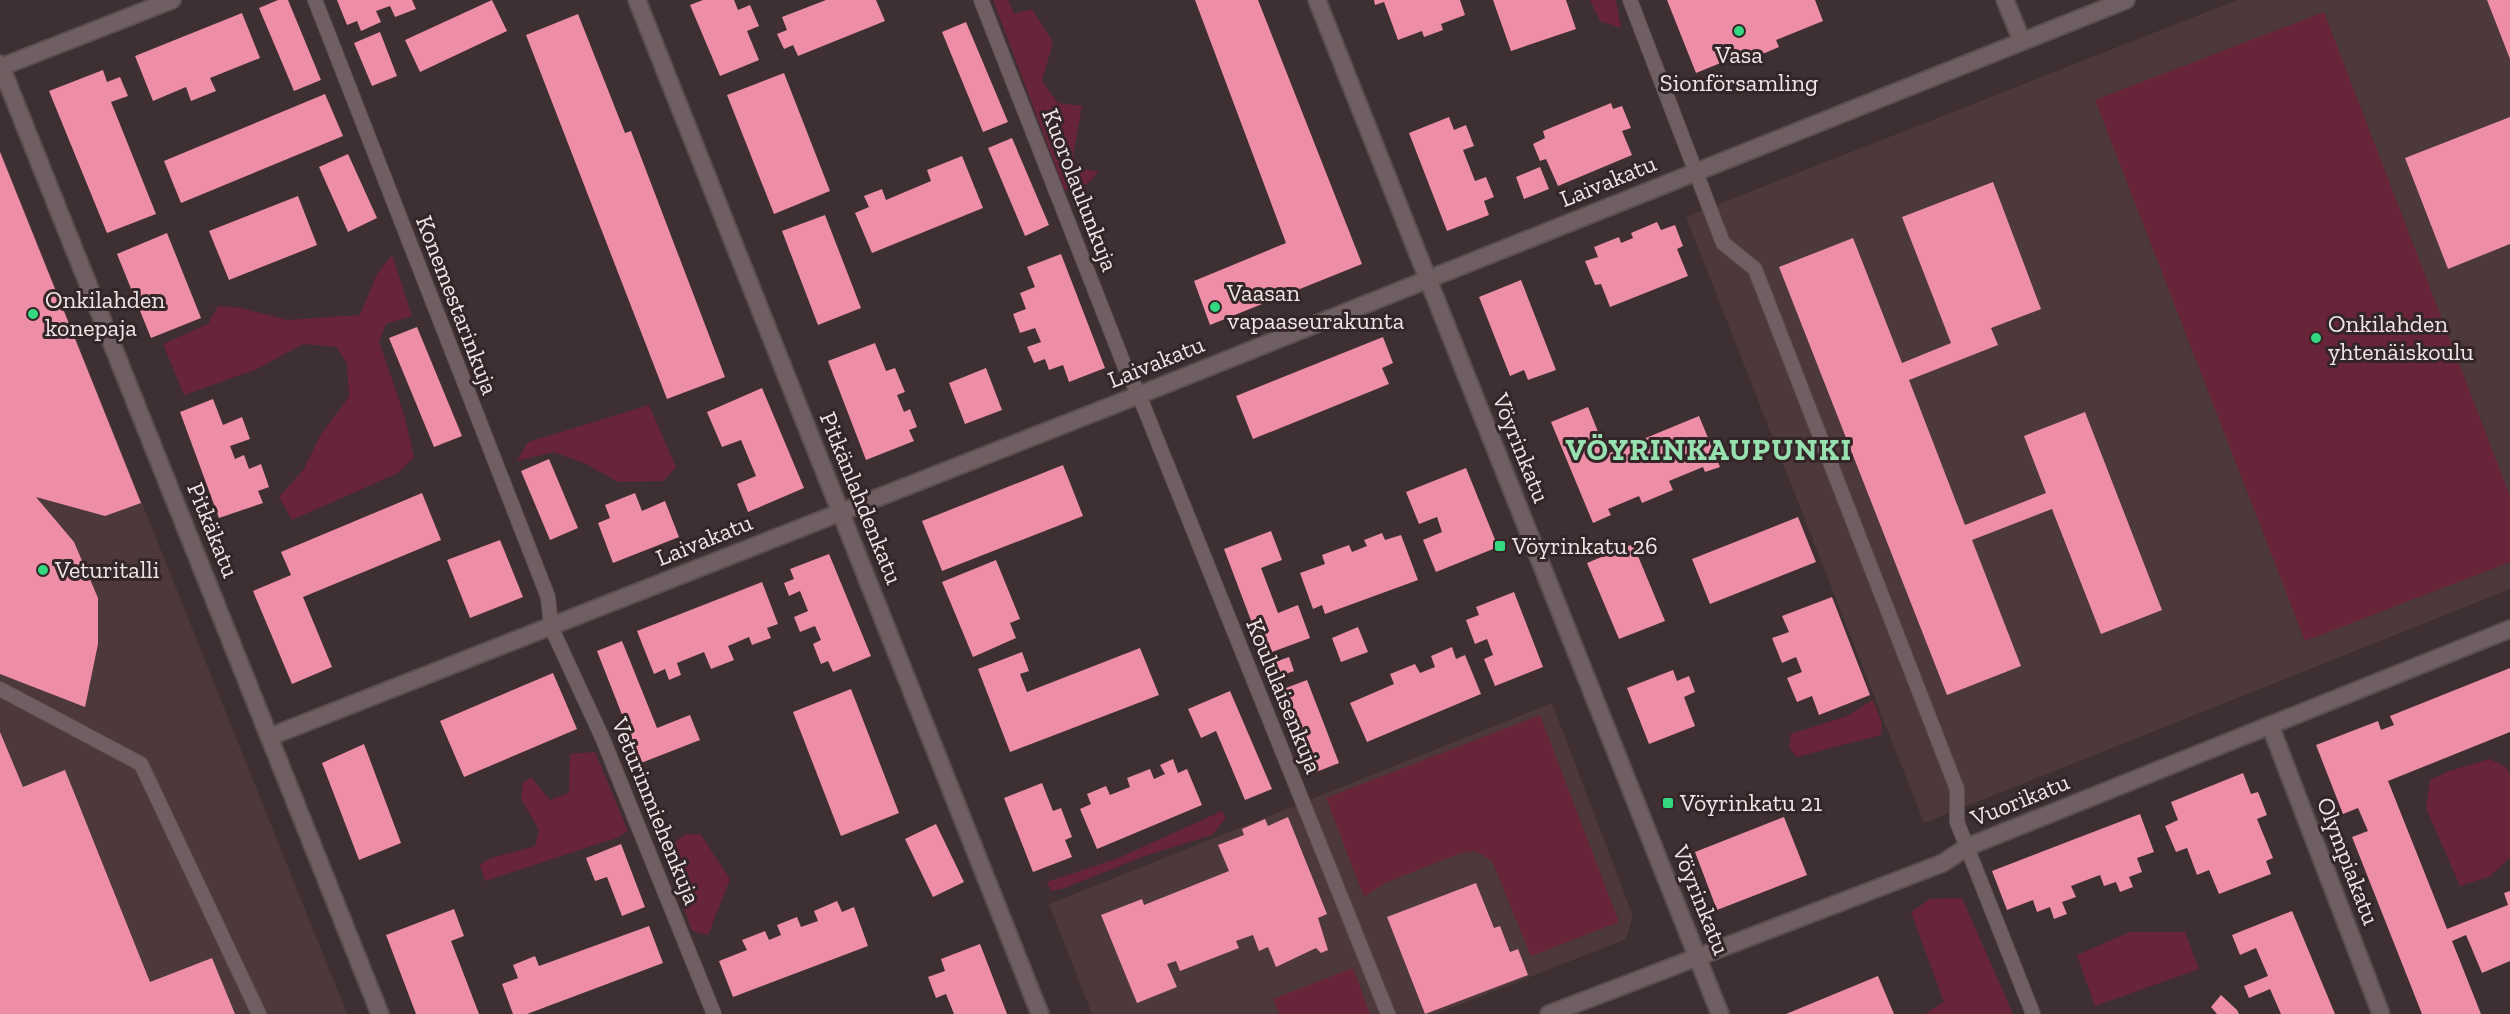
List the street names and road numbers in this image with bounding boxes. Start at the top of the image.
street label: Kuorolaulunkuja [1036,104,1125,276]
street label: Laivakatu [1555,148,1661,213]
street label: Konemestarinkuja [410,211,505,399]
street label: Laivakatu [1103,329,1209,394]
street label: Vöyrinkatu [1486,388,1557,507]
street label: Pitkänlahdenkatu [814,407,909,589]
street label: Pitkäkatu [181,478,246,582]
street label: Laivakatu [651,507,757,572]
street label: Koululaisenkuja [1240,614,1329,778]
street label: Veturinmiehenkuja [605,712,707,909]
street label: Vuorikatu [1965,766,2074,833]
street label: Olympiakatu [2311,793,2386,929]
street label: Vöyrinkatu [1666,840,1737,959]

